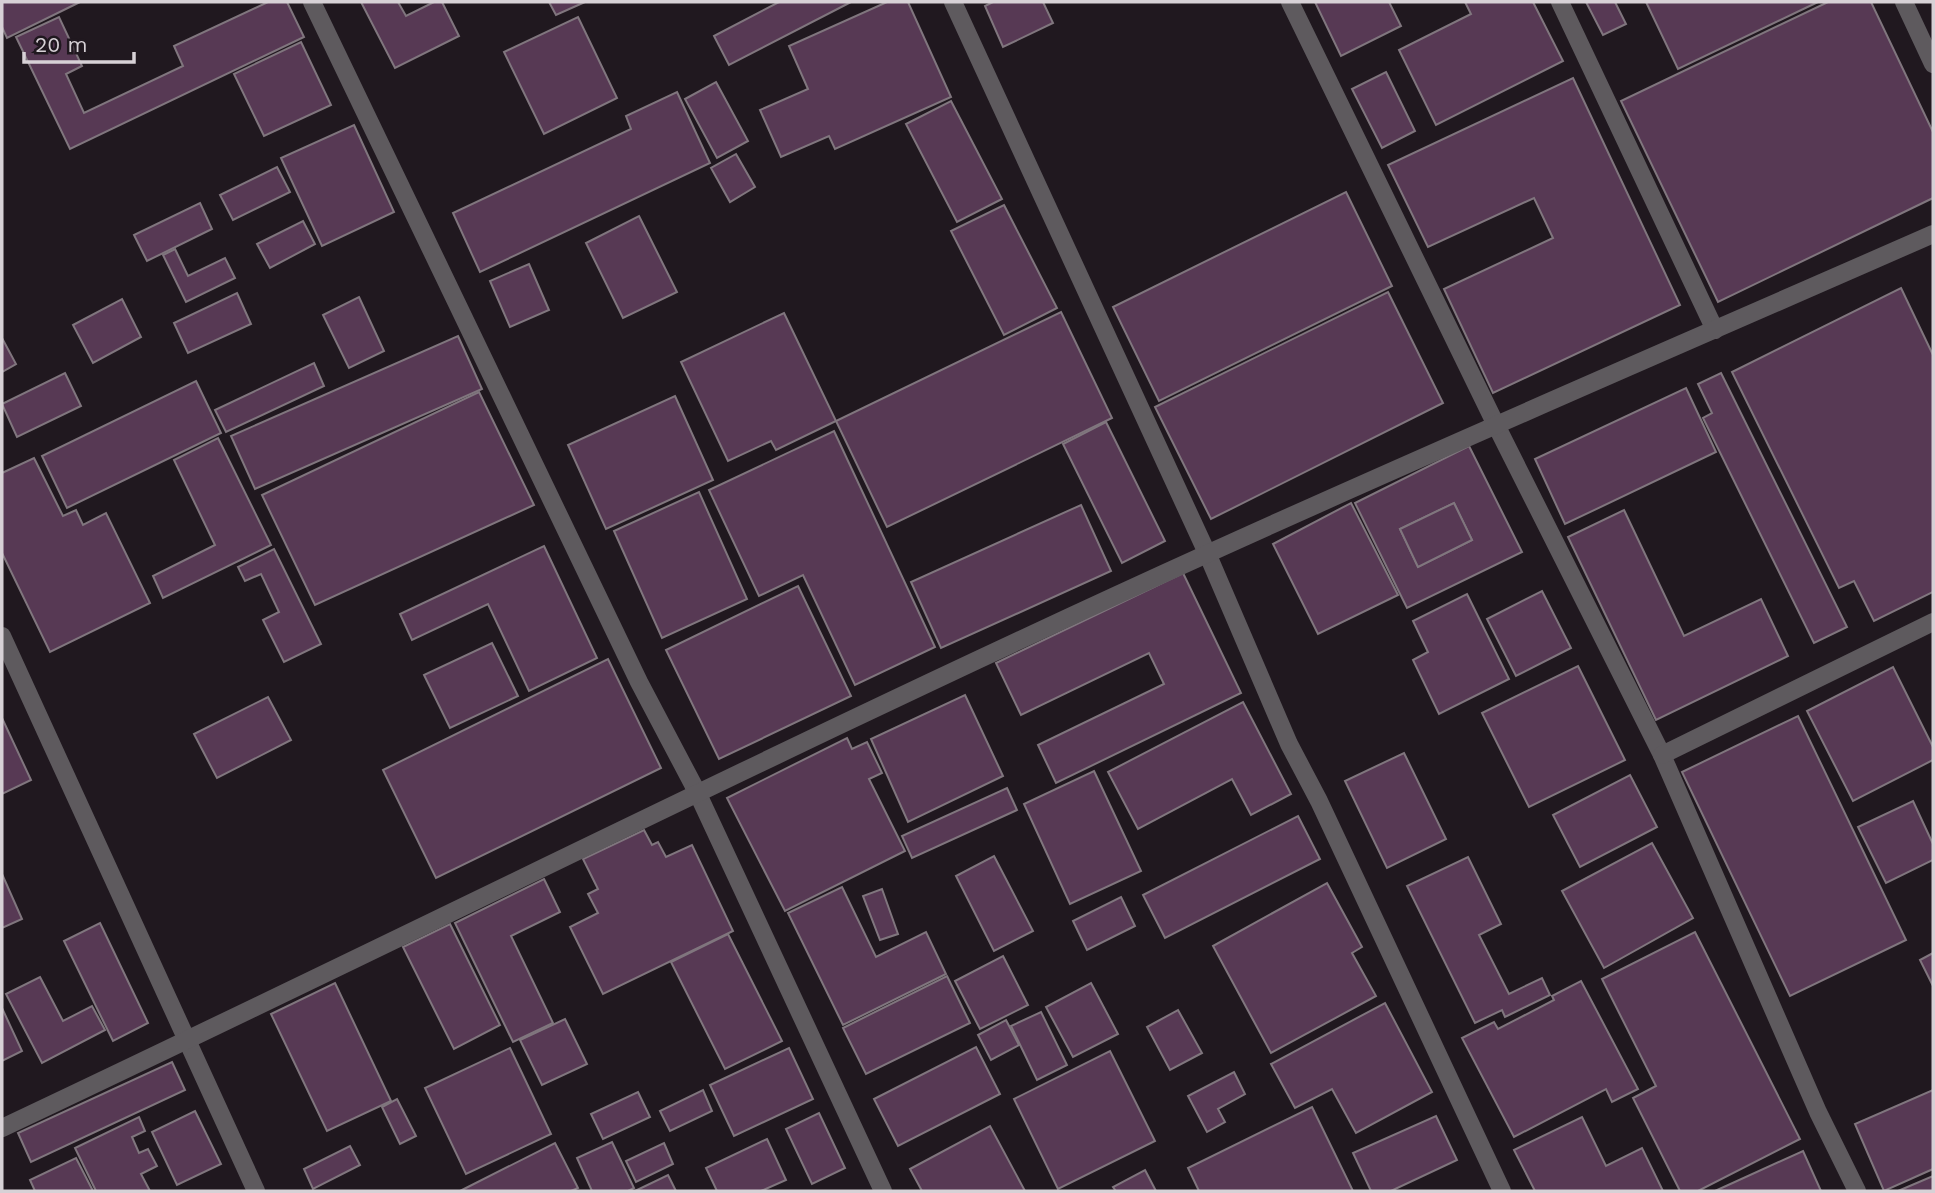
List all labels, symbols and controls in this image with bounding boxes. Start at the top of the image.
scale bar [24,21,135,65]
text: 20 m [35,32,87,57]

